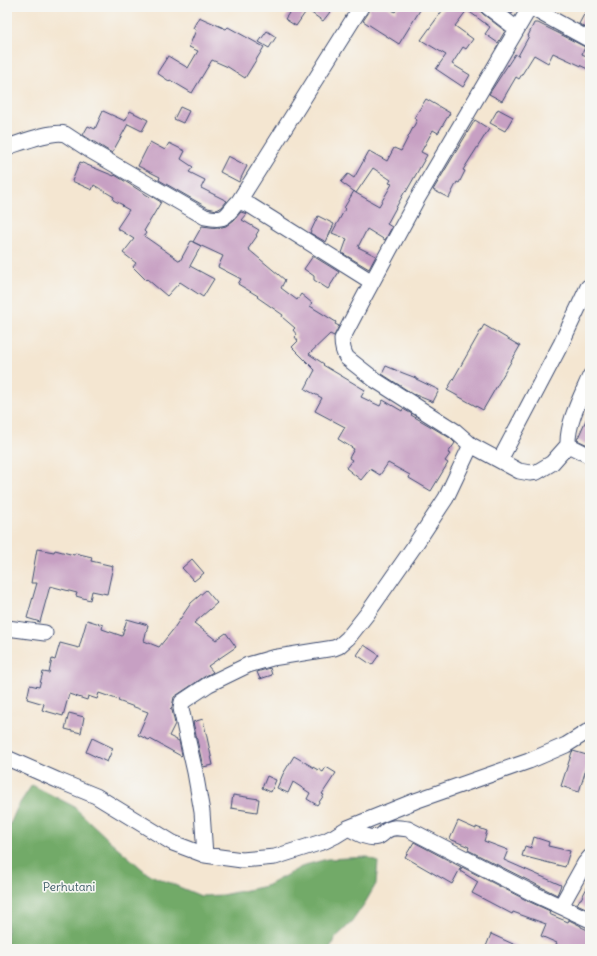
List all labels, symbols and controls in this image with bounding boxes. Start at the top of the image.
park label: Perhutani [43,879,95,894]

